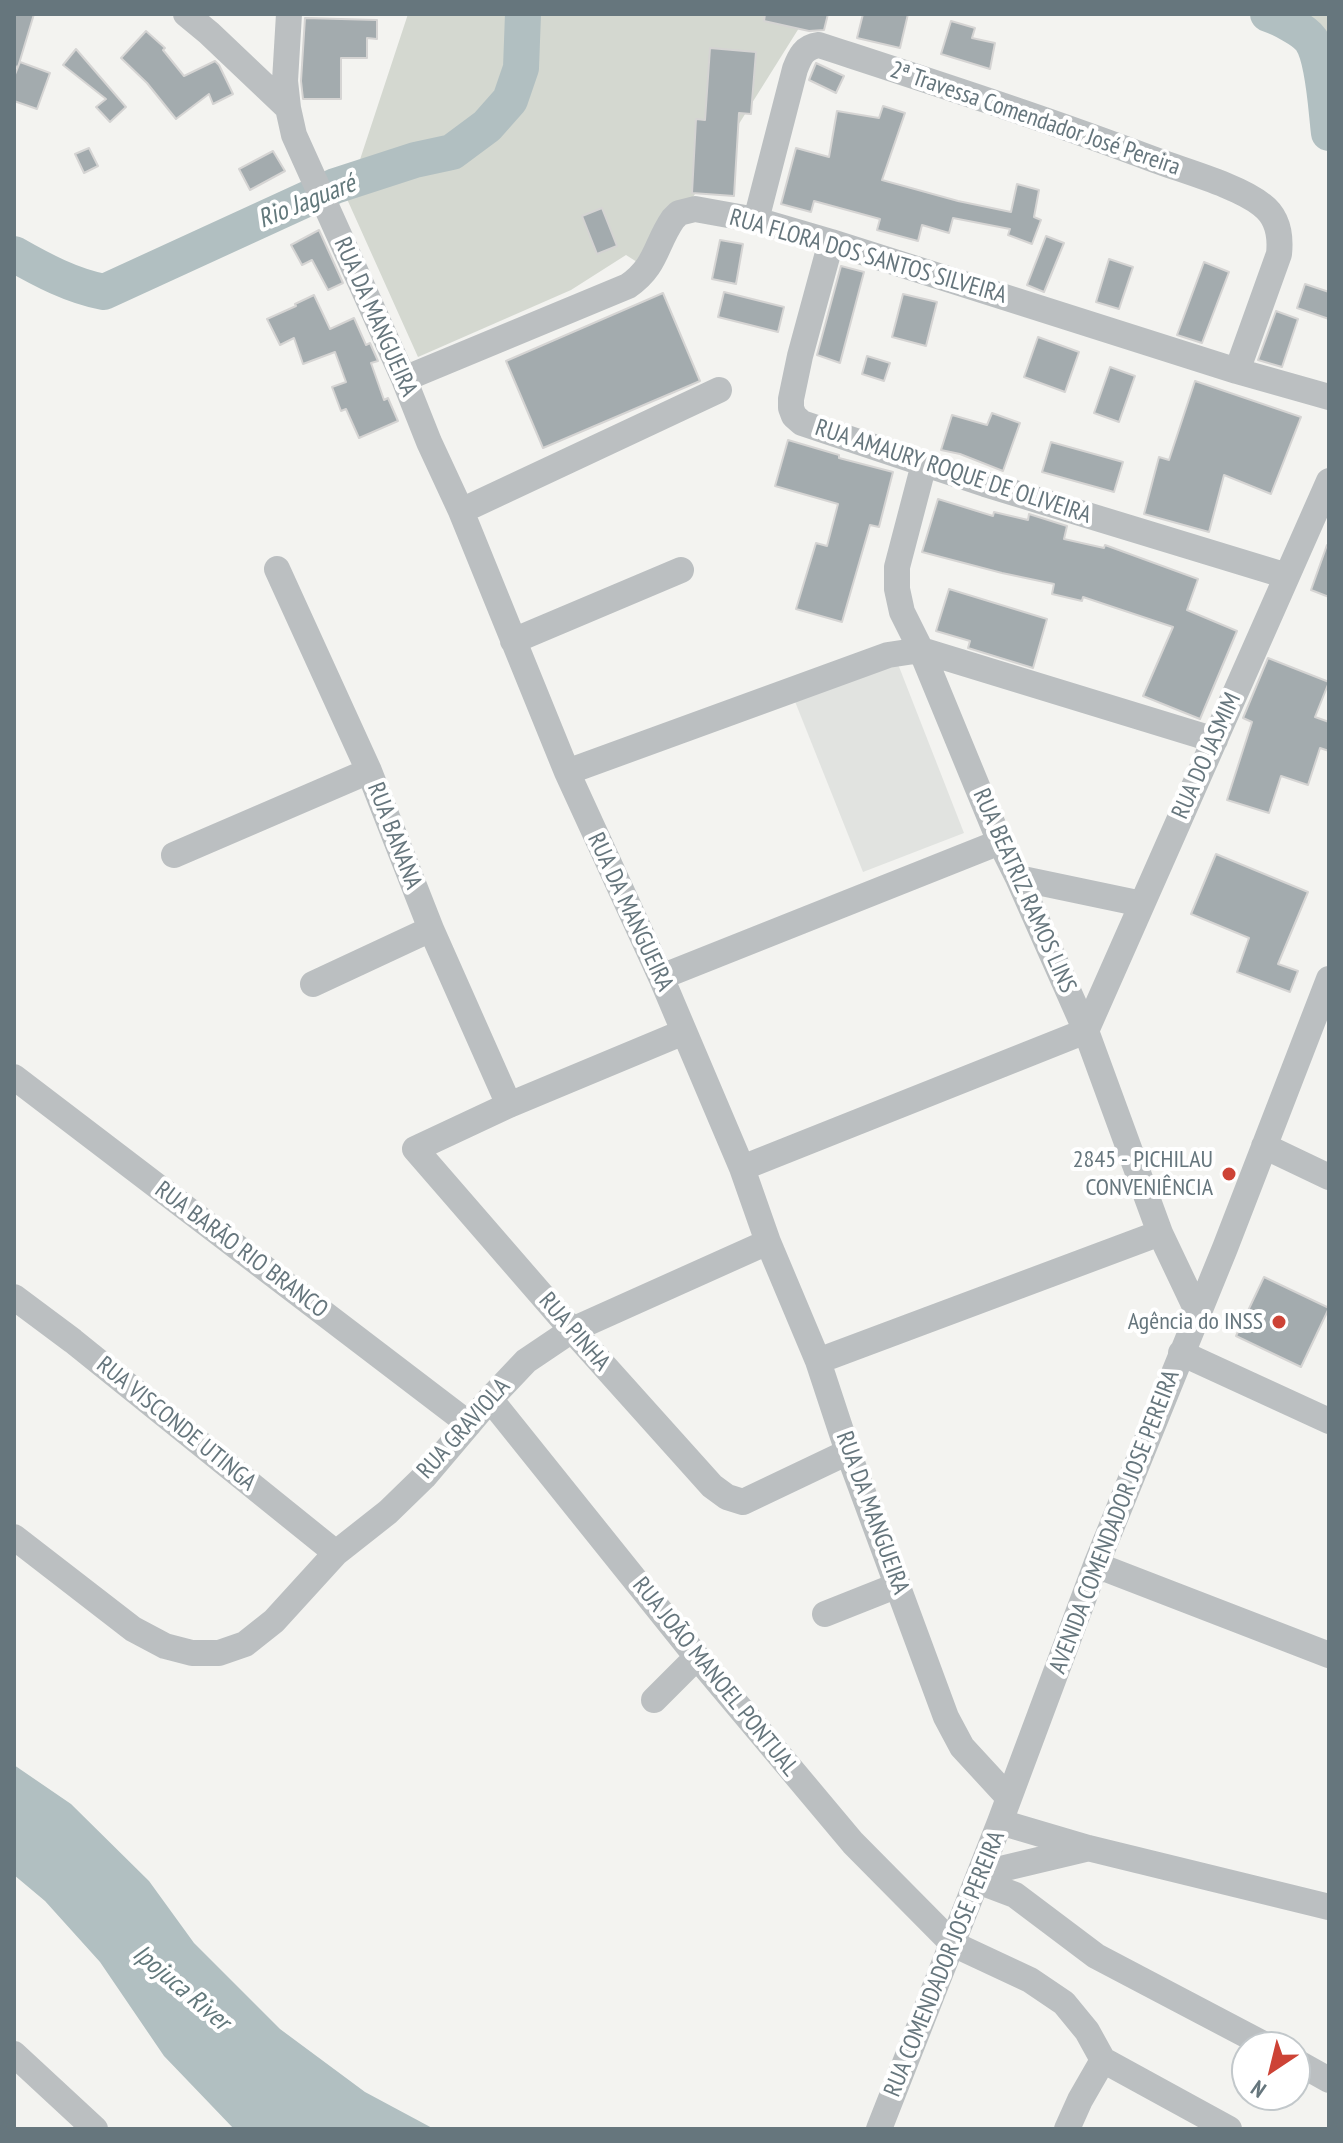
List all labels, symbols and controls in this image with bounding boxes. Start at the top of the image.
street label: 2ª Travessa Comendador José Pereira [886,56,1184,182]
water label: Rio Jaguaré [254,168,360,236]
street label: RUA FLORA DOS SANTOS SILVEIRA [726,204,1010,310]
street label: RUA DA MANGUEIRA [327,233,423,401]
street label: RUA AMAURY ROQUE DE OLIVEIRA [811,414,1095,530]
street label: RUA DO JASMIM [1166,689,1248,823]
street label: RUA BANANA [361,779,427,893]
street label: RUA BEATRIZ RAMOS LINS [966,784,1082,998]
street label: RUA DA MANGUEIRA [581,828,679,996]
place label: 2845 - PICHILAU CONVENIÊNCIA [1073,1146,1213,1202]
marker: 2845 - PICHILAU CONVENIÊNCIA [1220,1165,1238,1183]
street label: RUA BARÃO RIO BRANCO [149,1176,333,1324]
street label: RUA PINHA [532,1287,616,1377]
place label: Agência do INSS [1128,1308,1263,1336]
marker: Agência do INSS [1270,1313,1288,1331]
street label: RUA VISCONDE UTINGA [90,1351,262,1497]
street label: AVENIDA COMENDADOR JOSE PEREIRA [1044,1366,1186,1678]
street label: RUA GRAVIOLA [411,1373,517,1485]
street label: RUA DA MANGUEIRA [829,1428,915,1598]
street label: RUA JOÃO MANOEL PONTUAL [626,1572,804,1782]
street label: RUA COMENDADOR JOSE PEREIRA [878,1827,1012,2101]
water label: Ipojuca River [126,1939,236,2037]
north arrow [1231,2031,1311,2111]
text: N [1245,2074,1271,2104]

